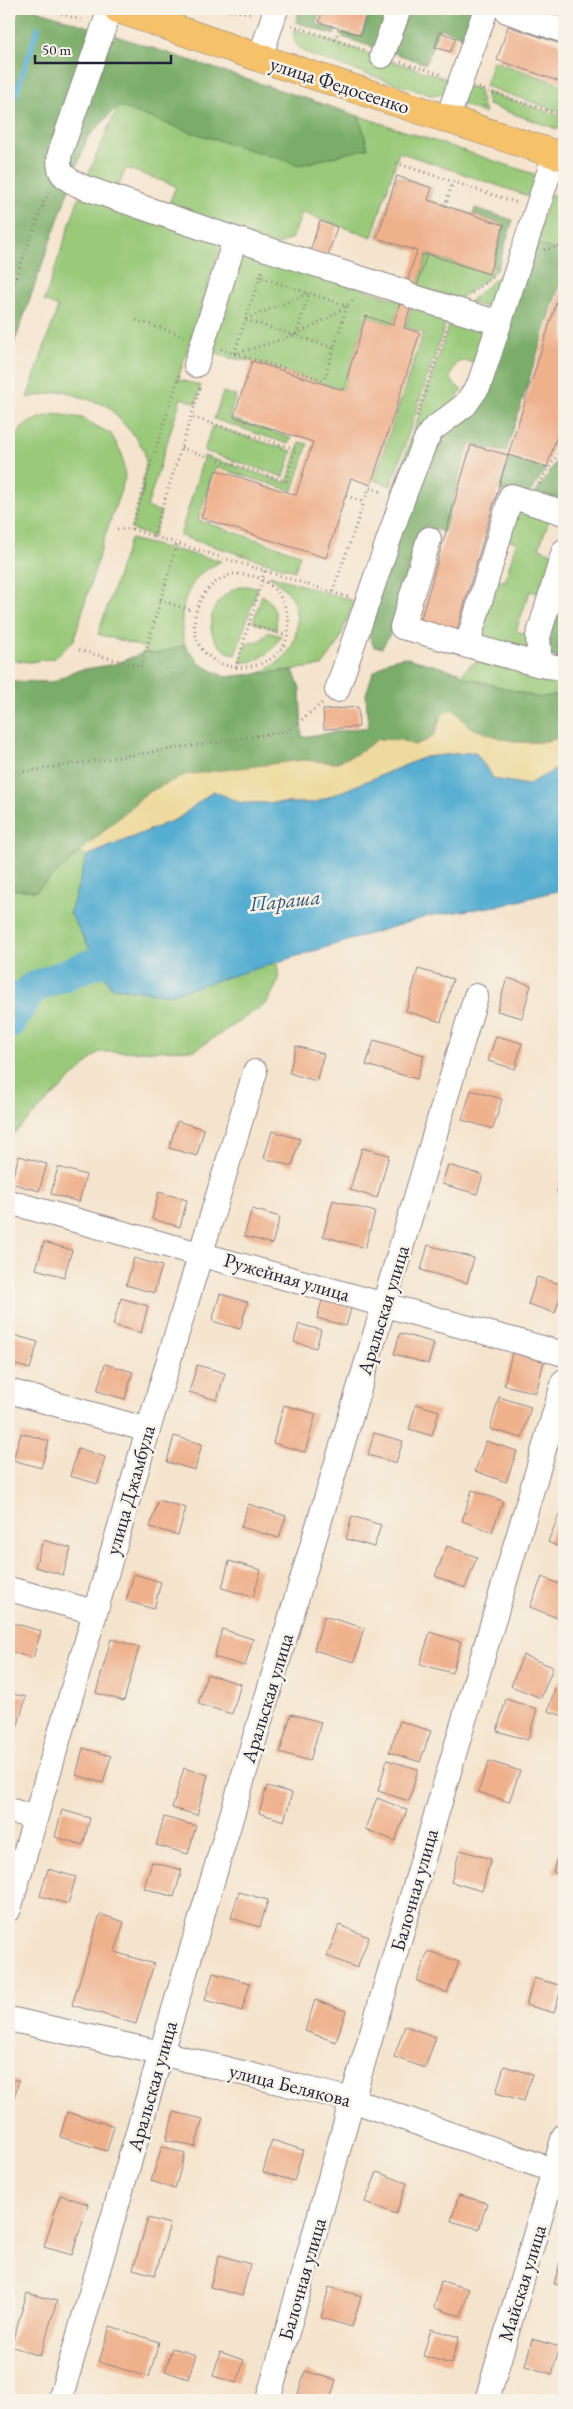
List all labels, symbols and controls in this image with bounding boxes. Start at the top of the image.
scale bar [35,32,171,64]
text: 50 m [42,40,71,59]
street label: улица Федосеенко [267,50,413,120]
water label: Параша [247,883,322,917]
street label: Аральская улица [351,1242,415,1379]
street label: Ружейная улица [221,1247,353,1307]
street label: улица Джамбула [99,1422,161,1558]
street label: Аральская улица [235,1630,299,1767]
street label: Балочная улица [384,1826,444,1954]
street label: Аральская улица [121,2018,183,2155]
street label: улица Белякова [227,2057,353,2113]
street label: Балочная улица [272,2215,332,2343]
street label: Майская улица [492,2221,552,2345]

